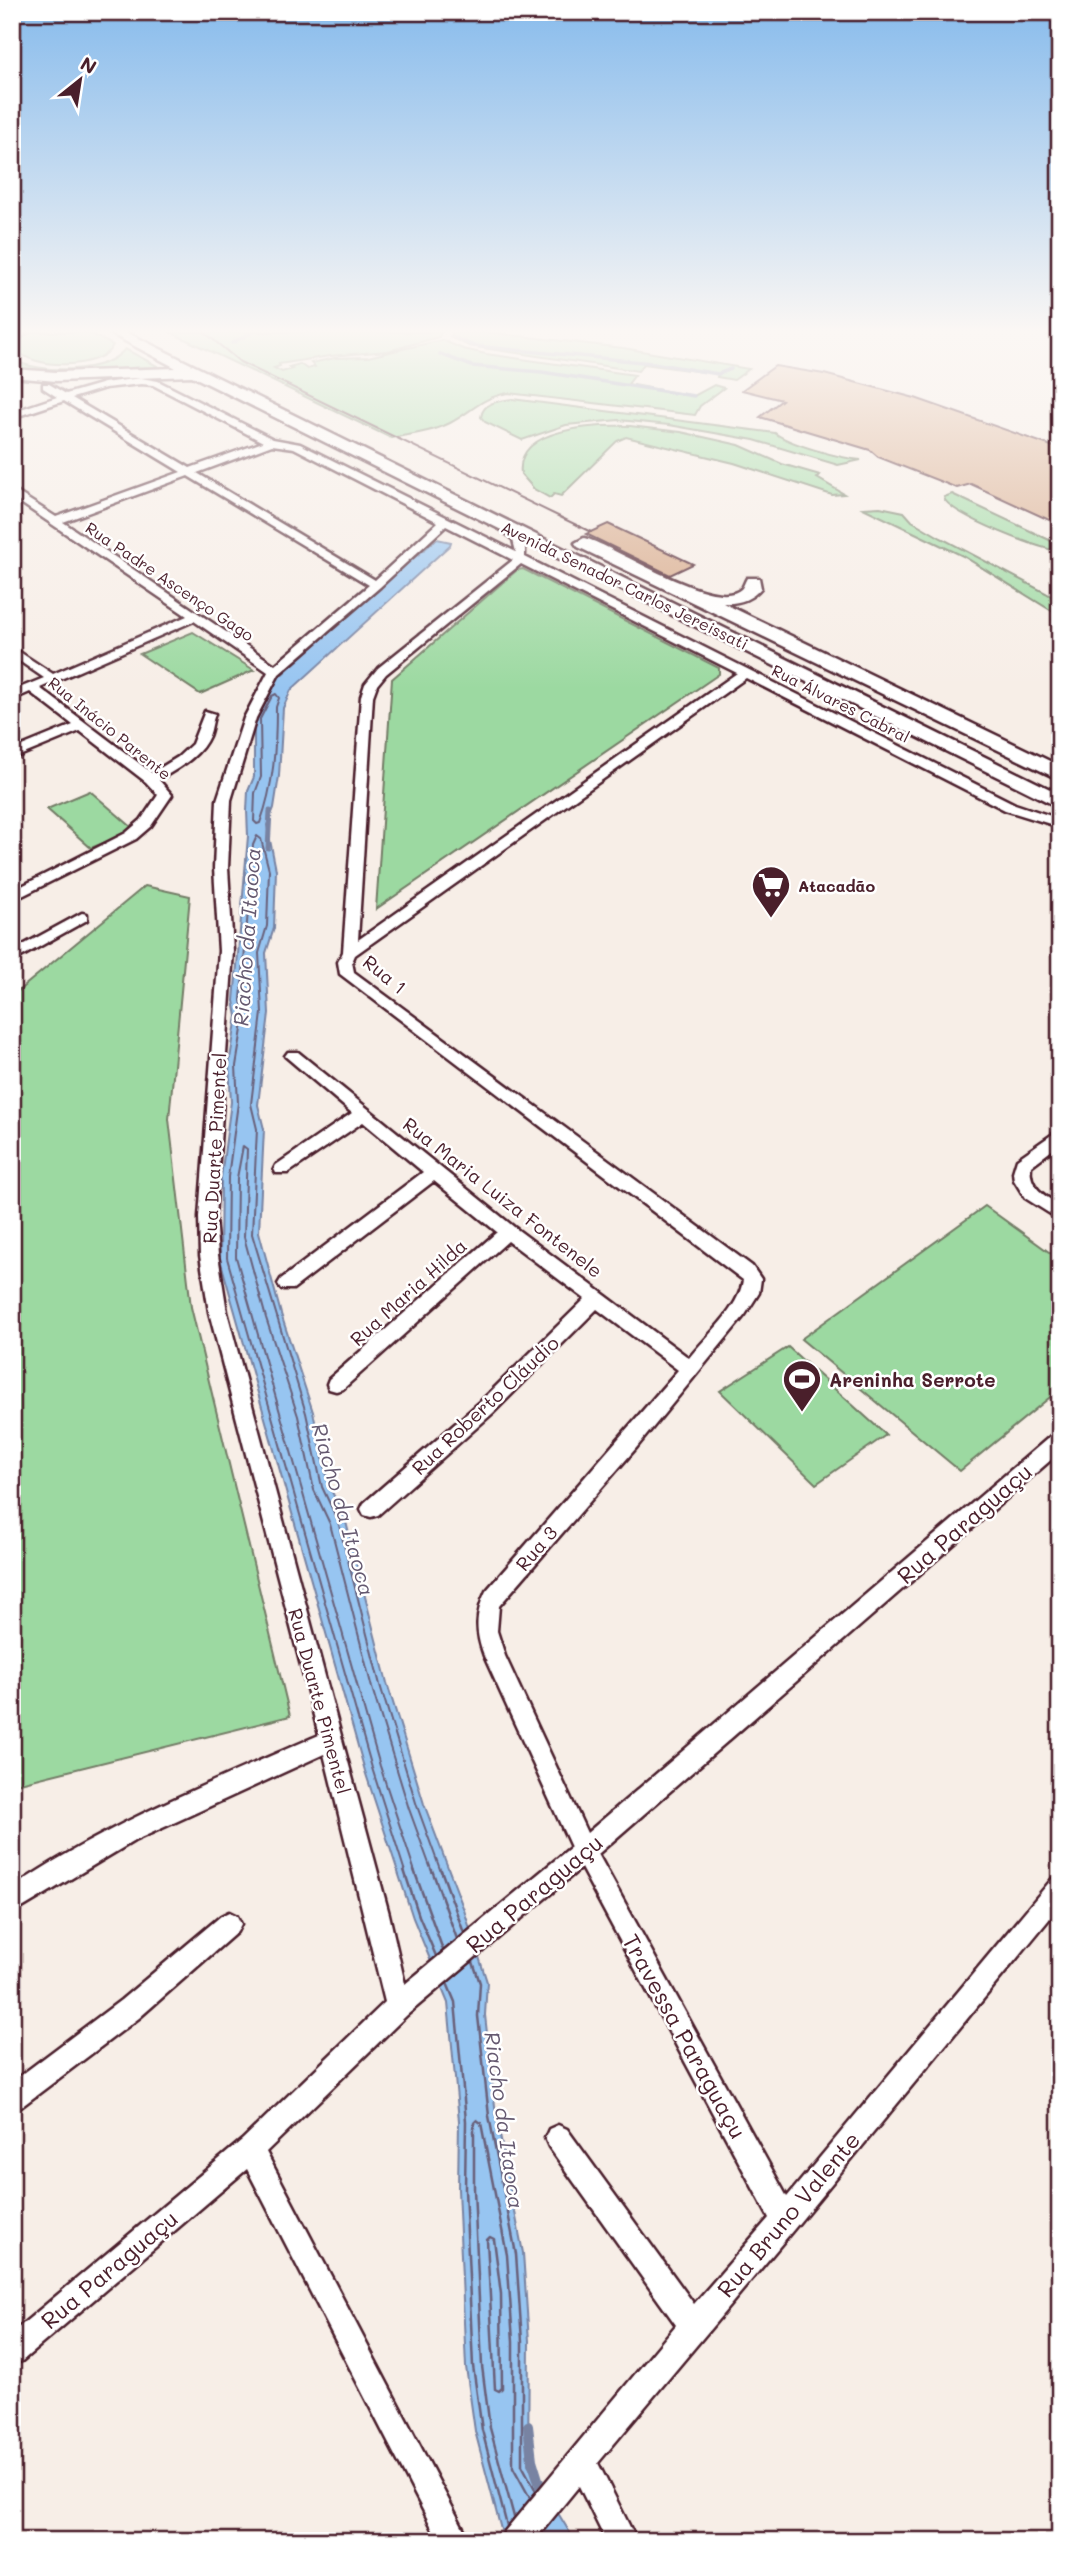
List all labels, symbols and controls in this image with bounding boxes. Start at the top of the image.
north arrow [46,46,116,116]
text: N [76,50,101,79]
street label: Avenida Senador Carlos Jereissati [498,516,752,654]
street label: Rua Padre Ascenço Gago [82,517,258,645]
street label: Rua Álvares Cabral [768,659,914,747]
street label: Rua Inácio Parente [44,672,176,784]
water label: Riacho da Itaoca [226,847,266,1027]
supermarket icon: Atacadão [750,864,792,919]
place label: Atacadão [798,875,875,896]
street label: Rua 1 [358,949,412,999]
street label: Rua Duarte Pimentel [197,1052,231,1244]
street label: Rua Maria Luiza Fontenele [398,1111,608,1283]
street label: Rua Maria Hilda [344,1233,472,1351]
street label: Rua Roberto Cláudio [406,1330,564,1480]
sports icon: Areninha Serrote [781,1358,823,1413]
place label: Areninha Serrote [829,1367,996,1392]
water label: Riacho da Itaoca [306,1419,382,1599]
street label: Rua Paraguaçu [890,1456,1038,1590]
street label: Rua 3 [510,1520,562,1576]
street label: Rua Duarte Pimentel [283,1605,357,1797]
street label: Rua Paraguaçu [459,1827,609,1959]
street label: Travessa Paraguaçu [616,1928,754,2144]
water label: Riacho da Itaoca [479,2030,531,2210]
street label: Rua Bruno Valente [710,2125,866,2303]
street label: Rua Paraguaçu [34,2203,184,2335]

